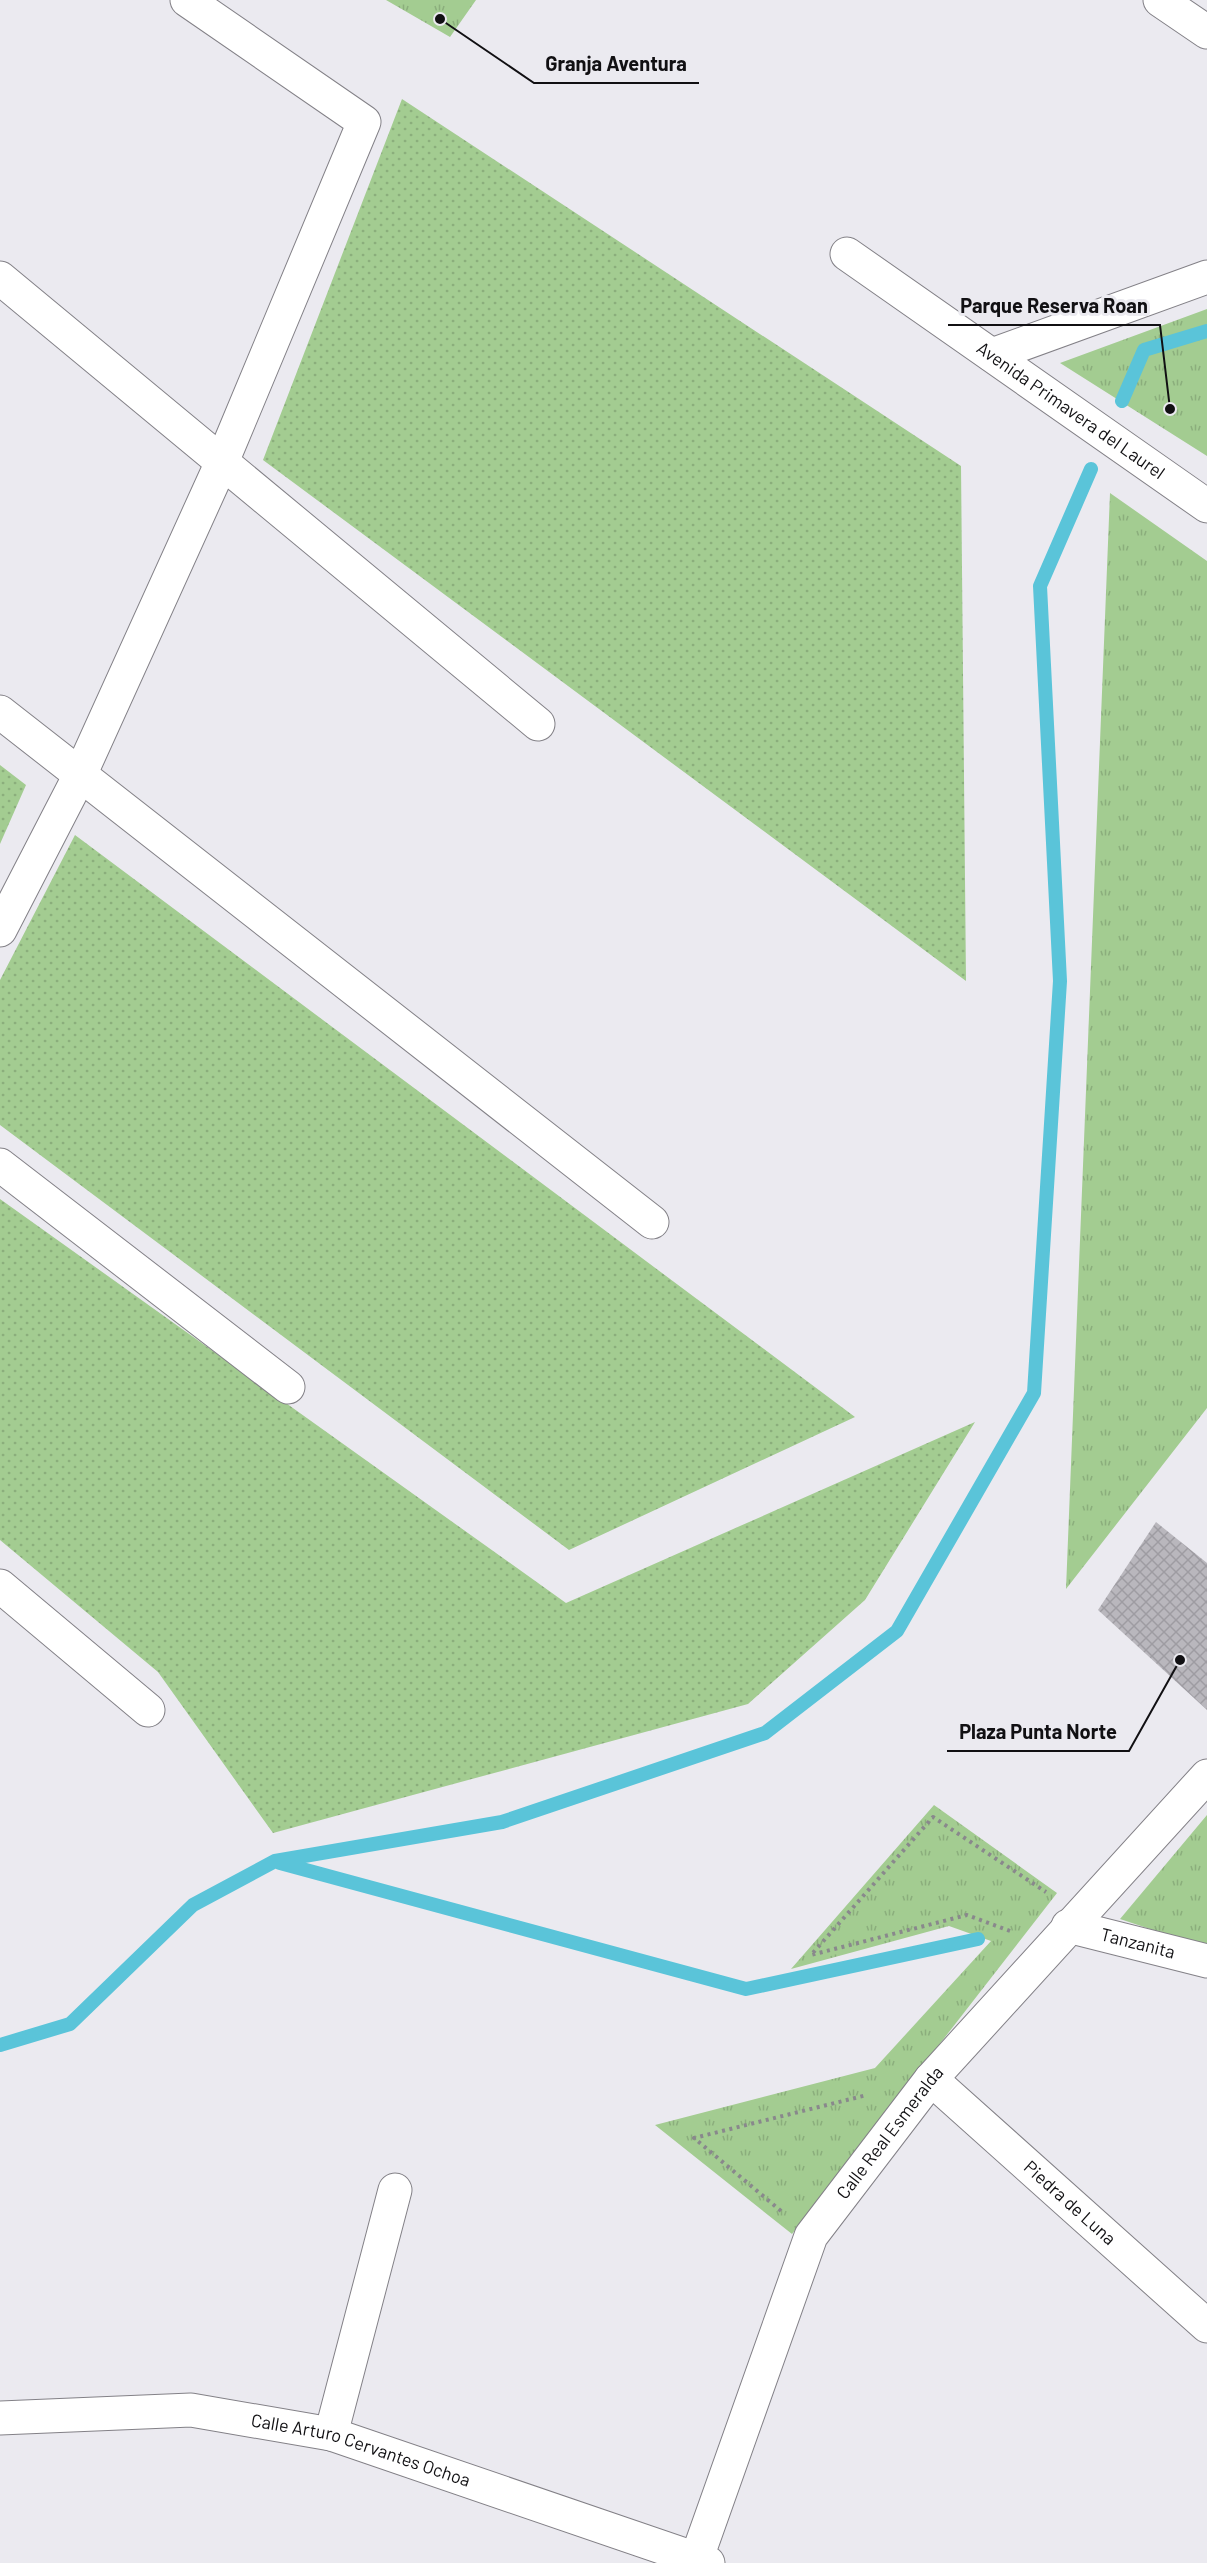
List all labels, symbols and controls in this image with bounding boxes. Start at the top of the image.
callout: Granja Aventura [534,45,699,83]
text: Granja Aventura [545,51,687,75]
callout: Parque Reserva Roan [948,287,1160,325]
text: Parque Reserva Roan [960,293,1148,317]
street label: Avenida Primavera del Laurel [973,336,1170,483]
callout: Plaza Punta Norte [947,1713,1129,1751]
text: Plaza Punta Norte [959,1719,1117,1743]
street label: Tanzanita [1098,1923,1178,1963]
street label: Calle Real Esmeralda [831,2061,947,2203]
street label: Piedra de Luna [1020,2155,1121,2249]
street label: Calle Arturo Cervantes Ochoa [250,2409,473,2491]

